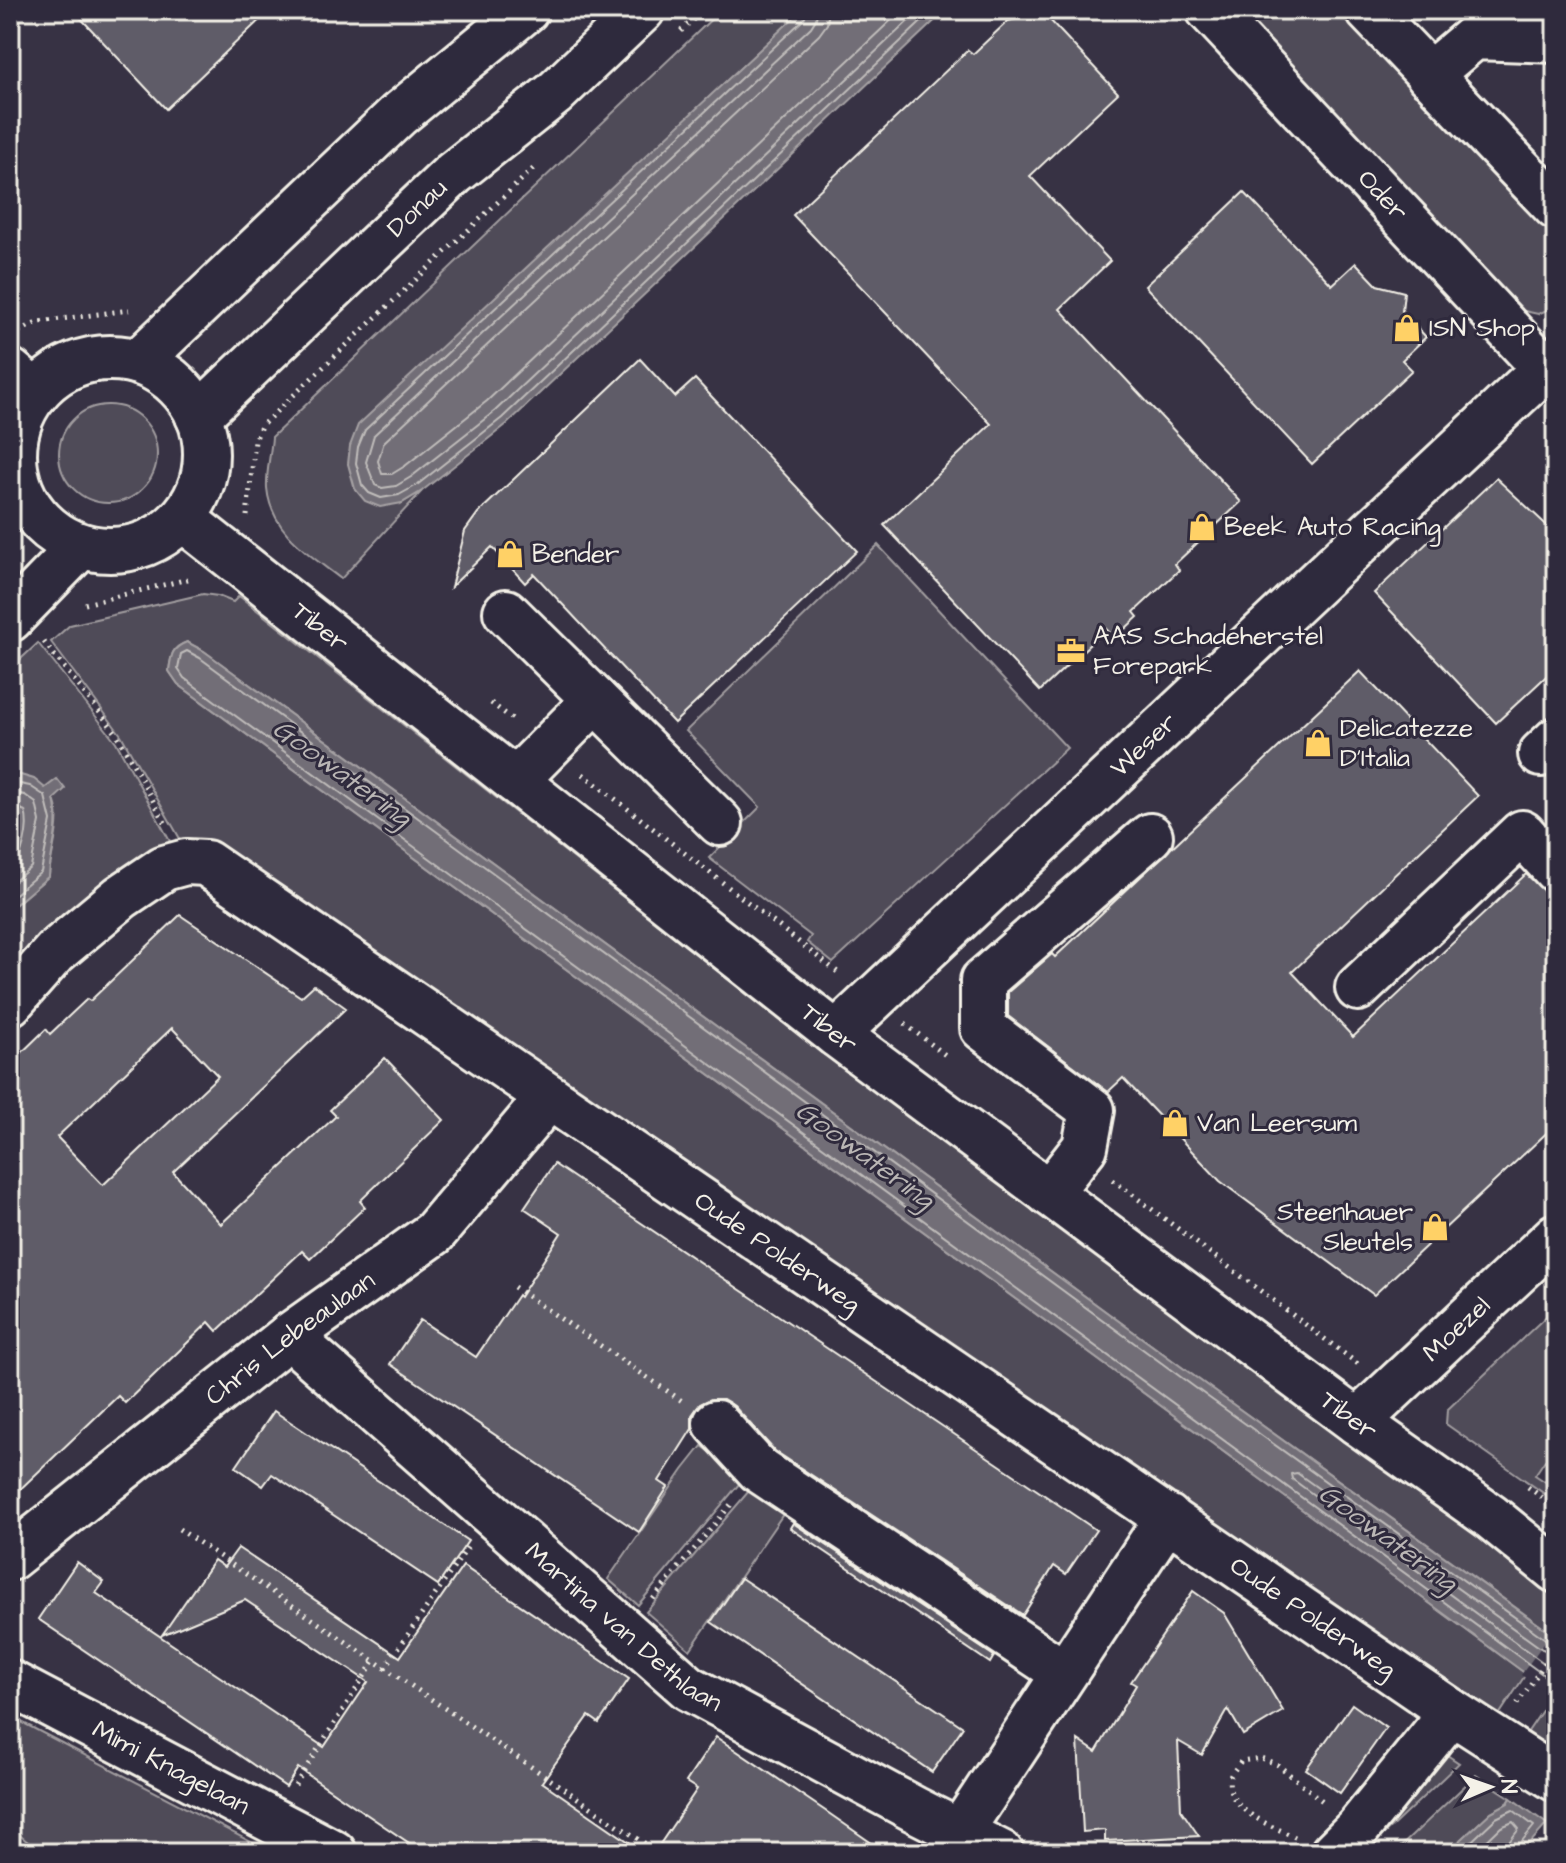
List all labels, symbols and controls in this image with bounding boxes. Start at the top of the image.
street label: Oder [1349,161,1416,229]
street label: Donau [379,171,455,246]
place label: ISN Shop [1429,310,1535,346]
shop icon: ISN Shop [1392,313,1422,343]
place label: Beek Auto Racing [1224,509,1441,547]
shop icon: Beek Auto Racing [1187,512,1217,542]
place label: Bender [532,536,619,572]
shop icon: Bender [495,539,525,569]
street label: Tiber [284,593,356,661]
place label: AAS Schadeherstel Forepark [1093,618,1323,684]
office icon: AAS Schadeherstel Forepark [1056,636,1086,666]
street label: Weser [1102,705,1185,786]
water label: Goowatering [264,710,420,838]
place label: Delicatezze D'Italia [1340,710,1473,776]
shop icon: Delicatezze D'Italia [1303,728,1333,758]
street label: Tiber [793,995,865,1062]
water label: Goowatering [787,1092,943,1220]
place label: Van Leersum [1197,1105,1358,1141]
shop icon: Van Leersum [1160,1108,1190,1138]
street label: Oude Polderweg [687,1183,868,1323]
place label: Steenhauer Sleutels [1277,1194,1413,1260]
shop icon: Steenhauer Sleutels [1420,1212,1450,1242]
street label: Chris Lebeaulaan [198,1263,382,1414]
street label: Moezel [1414,1288,1498,1370]
street label: Tiber [1312,1382,1384,1449]
water label: Goowatering [1310,1475,1466,1603]
street label: Martina van Dethlaan [517,1534,729,1721]
street label: Oude Polderweg [1223,1548,1403,1688]
street label: Mimi Knagelaan [86,1711,256,1824]
north arrow [1450,1747,1530,1827]
text: N [1493,1779,1524,1794]

